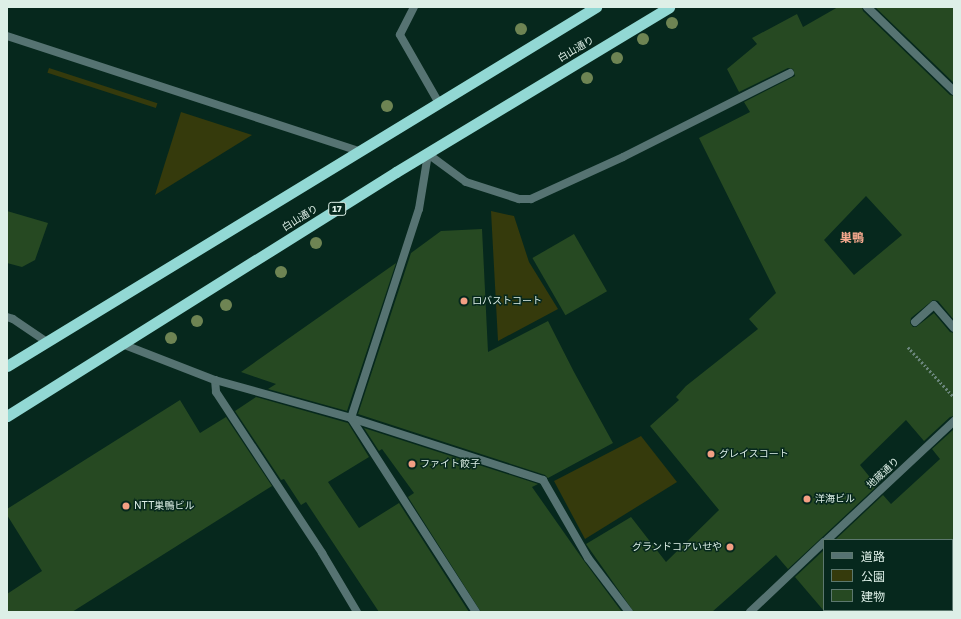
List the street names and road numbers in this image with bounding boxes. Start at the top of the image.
street label: 白山通り [556,34,596,64]
street label: 白山通り [280,202,320,234]
road number: 17 [328,202,346,216]
street label: 地蔵通り [864,455,902,491]

